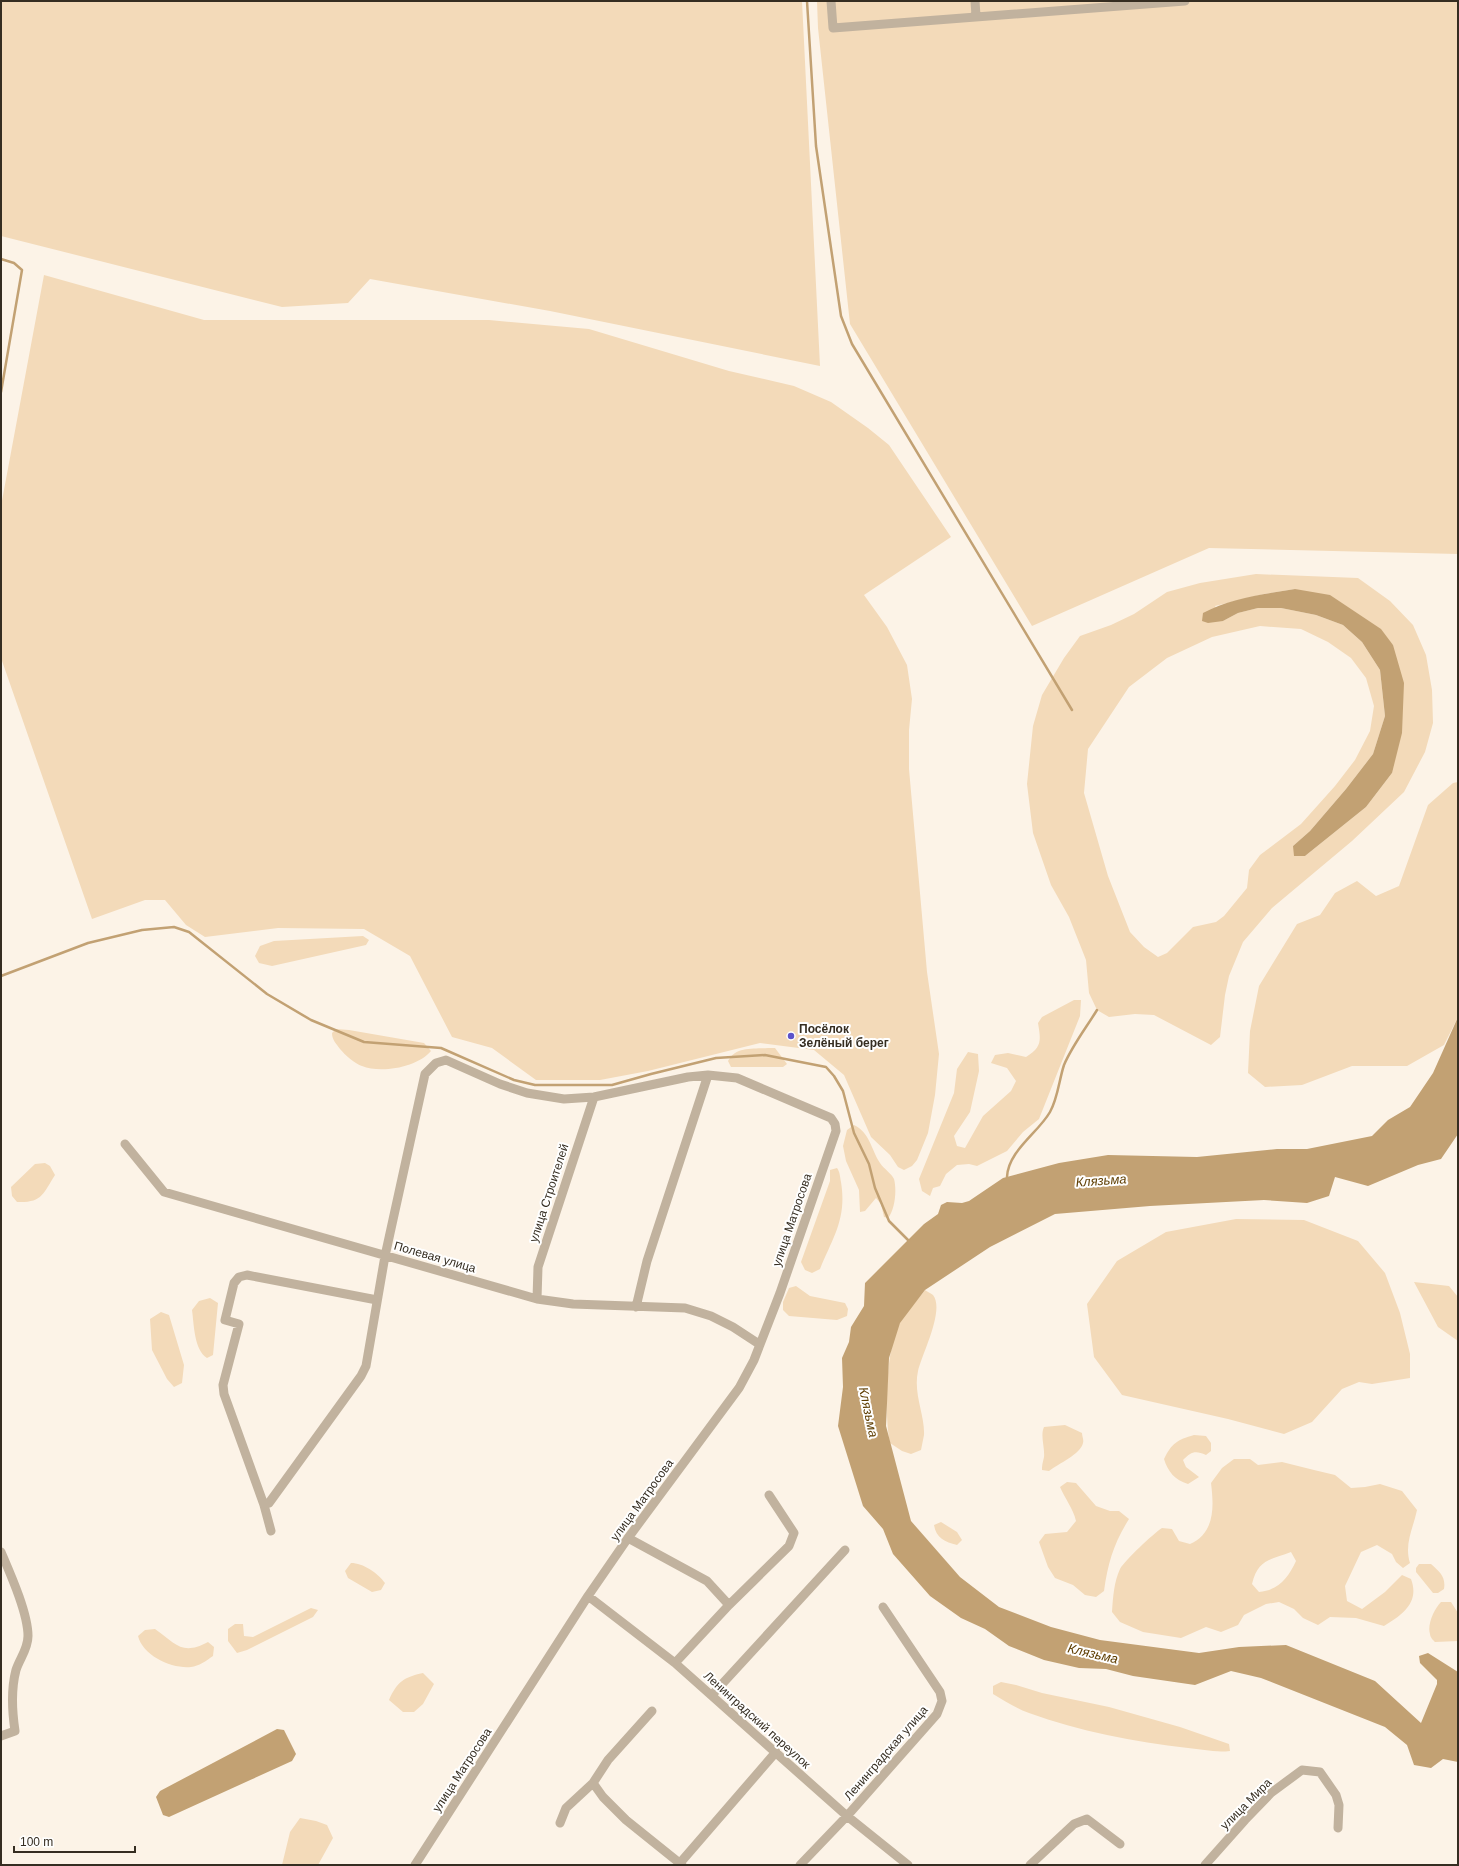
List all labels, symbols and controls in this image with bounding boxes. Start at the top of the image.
place label: Посёлок Зелёный берег [799,1022,889,1050]
marker: Посёлок Зелёный берег [786,1031,796,1041]
street label: улица Строителей [526,1142,572,1244]
street label: улица Матросова [770,1171,815,1268]
water label: Клязьма [1075,1171,1127,1190]
street label: Полевая улица [392,1239,478,1275]
water label: Клязьма [856,1386,881,1439]
street label: улица Матросова [608,1456,676,1544]
water label: Клязьма [1066,1640,1119,1667]
street label: Ленинградский переулок [701,1668,814,1772]
street label: Ленинградская улица [841,1703,931,1803]
street label: улица Матросова [430,1725,495,1815]
street label: улица Мира [1218,1775,1275,1832]
scale bar [14,1828,135,1854]
text: 100 m [20,1835,53,1849]

